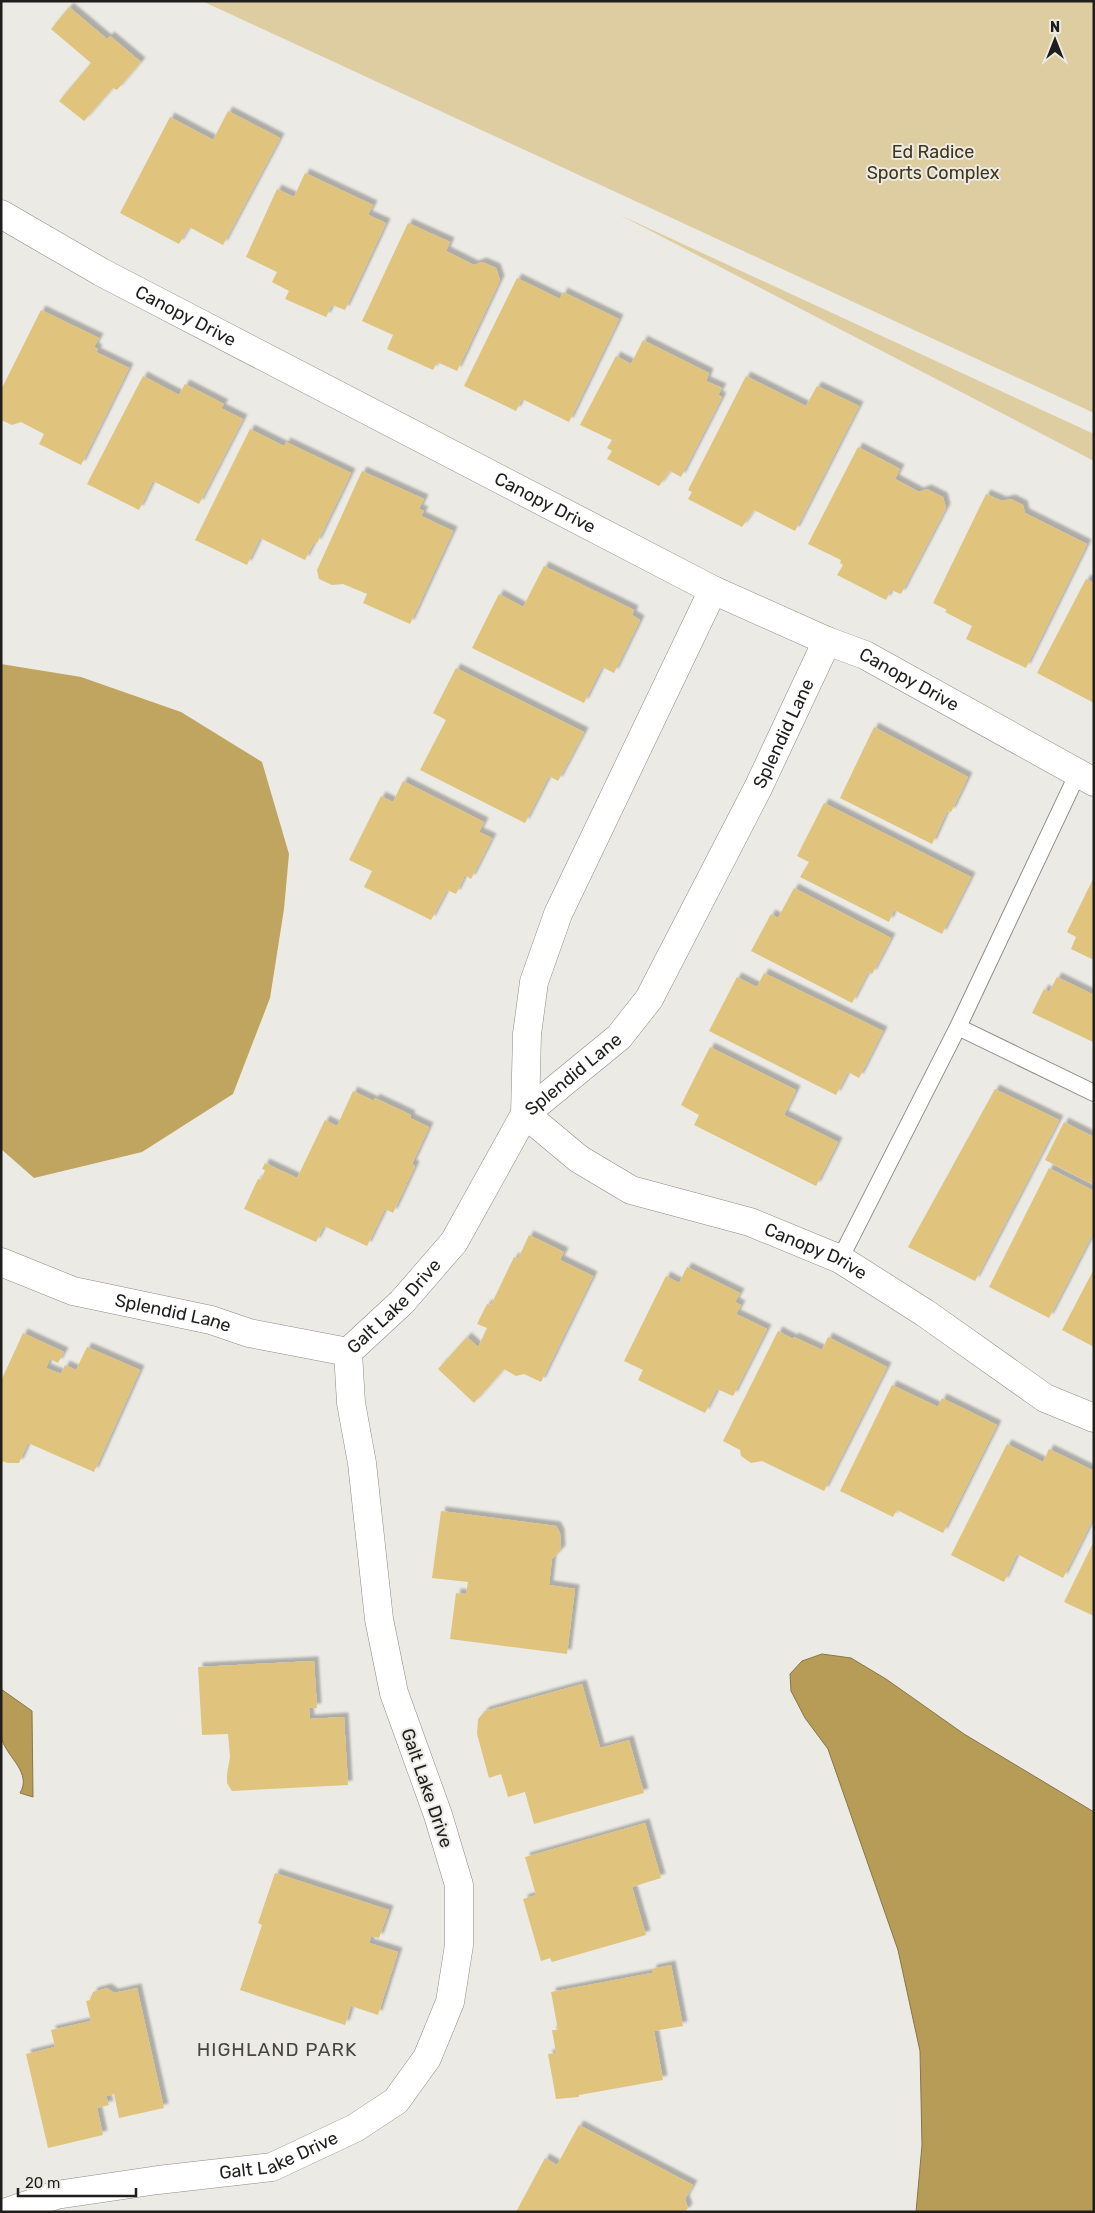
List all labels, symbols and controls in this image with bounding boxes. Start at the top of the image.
north arrow [1030,15,1080,65]
text: N [1050,19,1060,36]
park label: Ed Radice Sports Complex [867,141,1000,184]
street label: Canopy Drive [131,281,240,351]
street label: Canopy Drive [491,467,599,538]
street label: Canopy Drive [855,643,963,716]
street label: Splendid Lane [748,675,819,792]
street label: Splendid Lane [521,1028,626,1120]
street label: Canopy Drive [761,1218,871,1284]
street label: Galt Lake Drive [342,1254,446,1358]
street label: Splendid Lane [113,1289,234,1337]
street label: Galt Lake Drive [396,1725,458,1851]
district label: HIGHLAND PARK [197,2038,357,2061]
street label: Galt Lake Drive [218,2127,342,2184]
scale bar [18,2166,135,2198]
text: 20 m [25,2174,60,2192]

